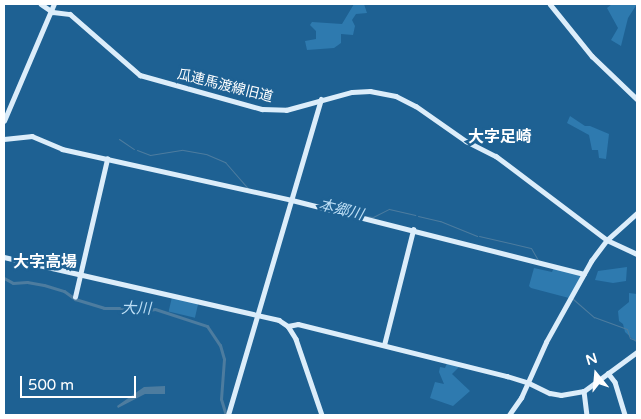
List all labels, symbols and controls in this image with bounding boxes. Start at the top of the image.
street label: 瓜連馬渡線旧道 [175,66,275,106]
district label: 大字足崎 [468,127,532,147]
water label: 本郷川 [317,196,365,224]
district label: 大字高場 [13,252,77,272]
water label: 大川 [121,300,151,318]
north arrow [571,349,621,399]
text: N [584,349,599,369]
scale bar [22,366,139,398]
text: 500 m [28,376,74,394]

